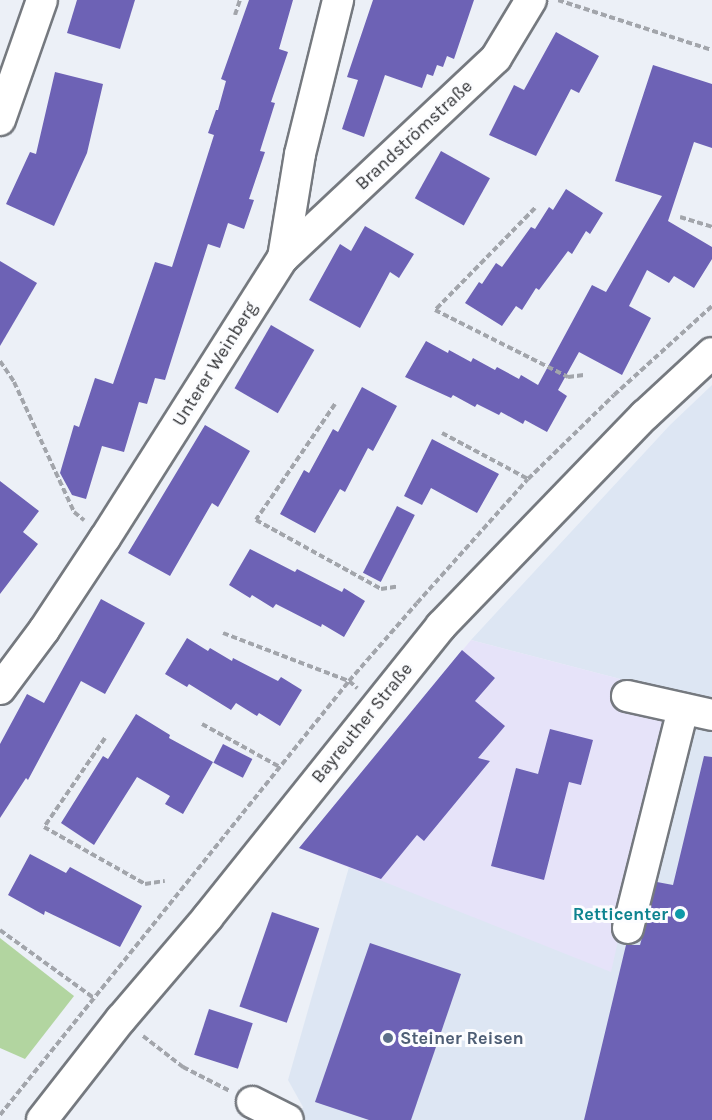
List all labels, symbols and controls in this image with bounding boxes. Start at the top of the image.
street label: Brandströmstraße [351,75,477,195]
street label: Unterer Weinberg [168,298,262,430]
street label: Bayreuther Straße [307,659,417,787]
place label: Retticenter [573,903,668,925]
marker: Retticenter [673,907,687,921]
place label: Steiner Reisen [400,1027,524,1049]
marker: Steiner Reisen [381,1031,395,1045]

